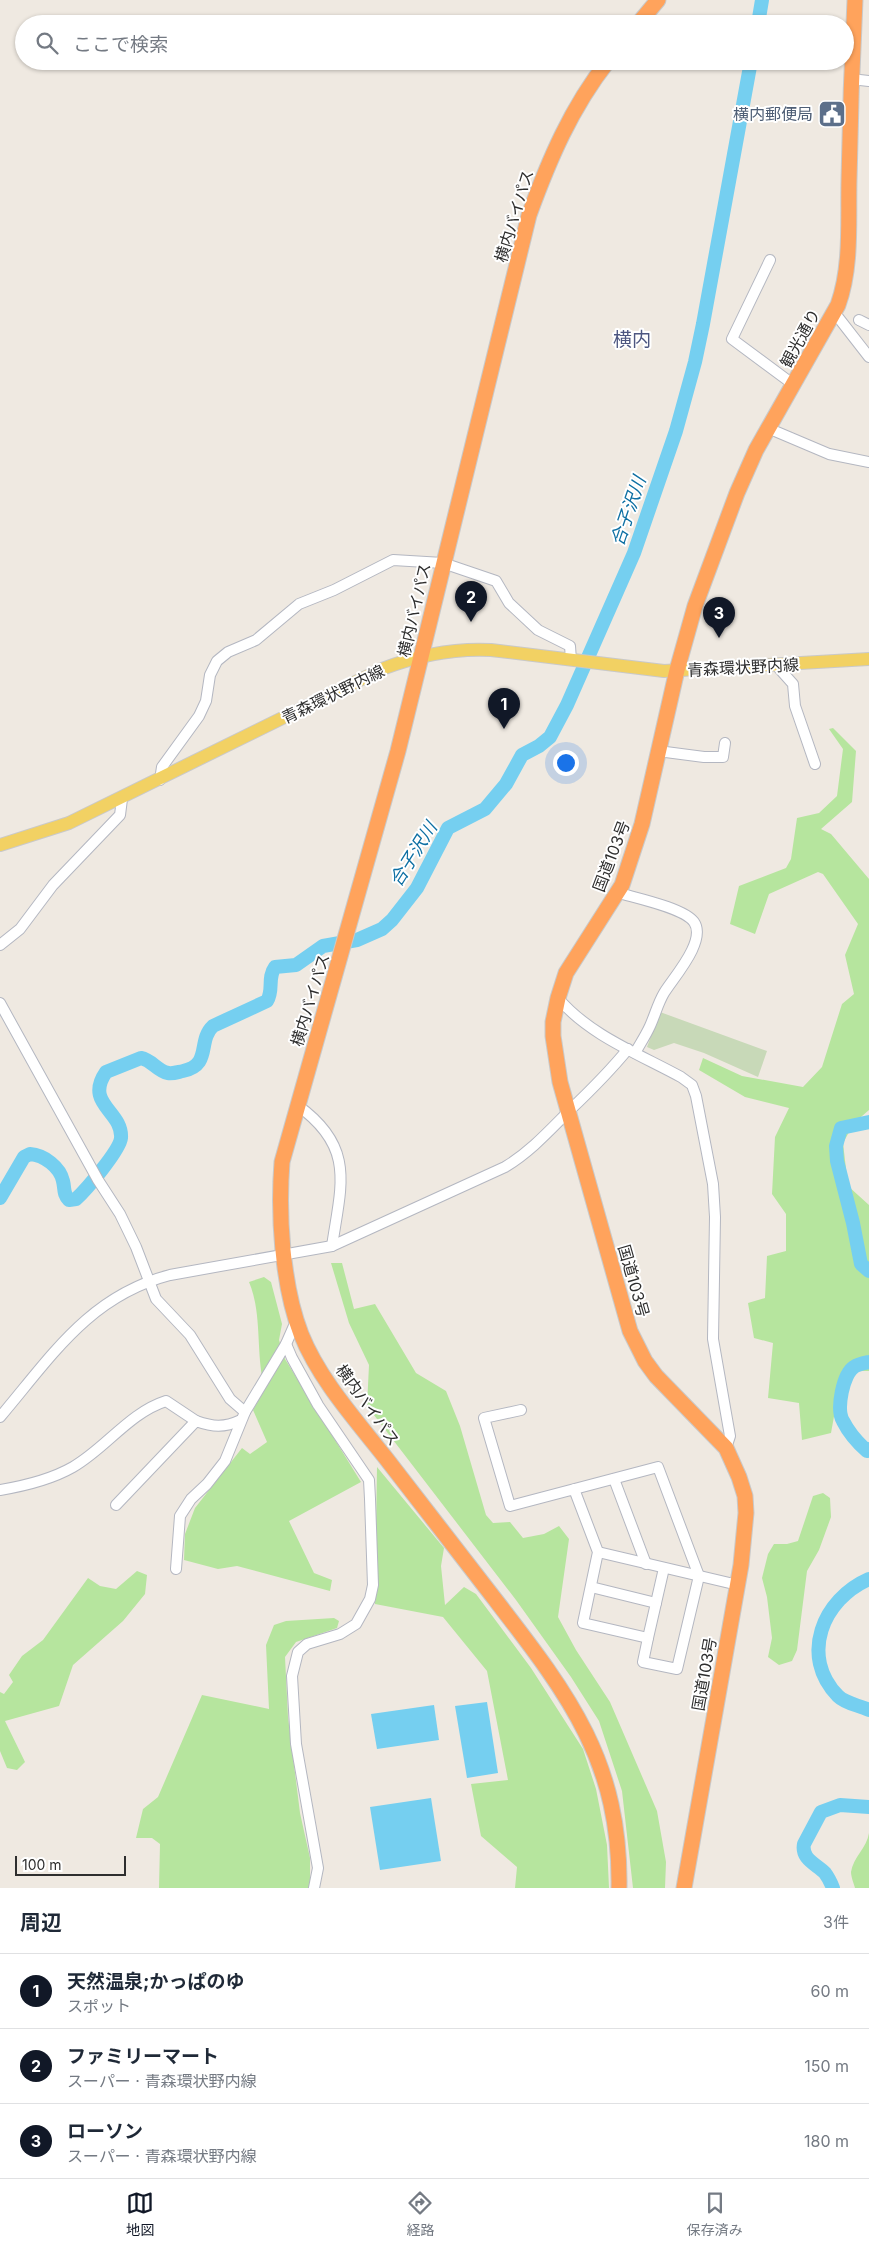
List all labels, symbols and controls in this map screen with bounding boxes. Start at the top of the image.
search box [15,15,854,70]
icon: search [33,29,61,57]
text: ここで検索 [73,33,168,56]
public building icon: 横内郵便局 [817,99,847,129]
place label: 横内郵便局 [733,104,813,124]
street label: 横内バイパス [490,167,538,265]
street label: 観光通り [776,305,824,371]
district label: 横内 [613,328,651,351]
water label: 合子沢川 [606,472,650,548]
street label: 横内バイパス [393,561,435,659]
pin: 2 [455,581,487,622]
pin: 3 [703,597,735,638]
street label: 青森環状野内線 [687,654,799,680]
street label: 青森環状野内線 [278,660,388,728]
pin: 1 [488,688,520,729]
your location [553,750,579,776]
water label: 合子沢川 [385,816,442,890]
street label: 国道103号 [588,818,634,894]
street label: 横内バイパス [286,951,334,1049]
street label: 国道103号 [614,1242,654,1320]
street label: 横内バイパス [332,1360,404,1450]
street label: 国道103号 [688,1636,720,1712]
scale bar [15,1853,126,1876]
text: 100 m [22,1856,62,1873]
text: 周辺 [20,1910,62,1935]
text: 3件 [823,1912,849,1932]
text: 天然温泉;かっぱのゆ [67,1970,245,1993]
text: 1 [33,1981,39,2001]
text: 60 m [810,1981,849,2001]
text: スポット [67,1996,131,2016]
text: ファミリーマート [67,2045,219,2068]
text: 2 [31,2056,41,2076]
text: 150 m [804,2056,849,2076]
text: スーパー · 青森環状野内線 [67,2071,256,2091]
text: ローソン [67,2120,143,2143]
text: 3 [31,2131,41,2151]
text: 180 m [804,2131,849,2151]
text: スーパー · 青森環状野内線 [67,2146,256,2166]
tab: 地図 [126,2189,154,2239]
tab: 経路 [406,2189,434,2239]
tab: 保存済み [687,2189,743,2239]

